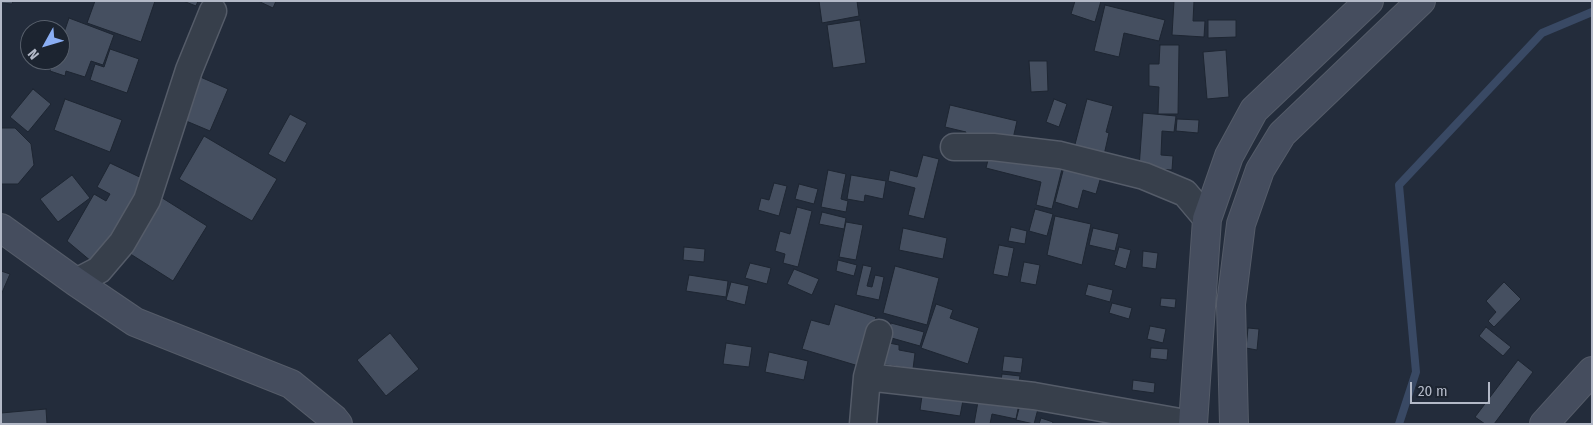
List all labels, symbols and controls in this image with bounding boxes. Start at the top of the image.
north arrow [20,20,70,70]
text: N [24,46,43,63]
scale bar [1413,372,1493,404]
text: 20 m [1418,382,1448,400]

